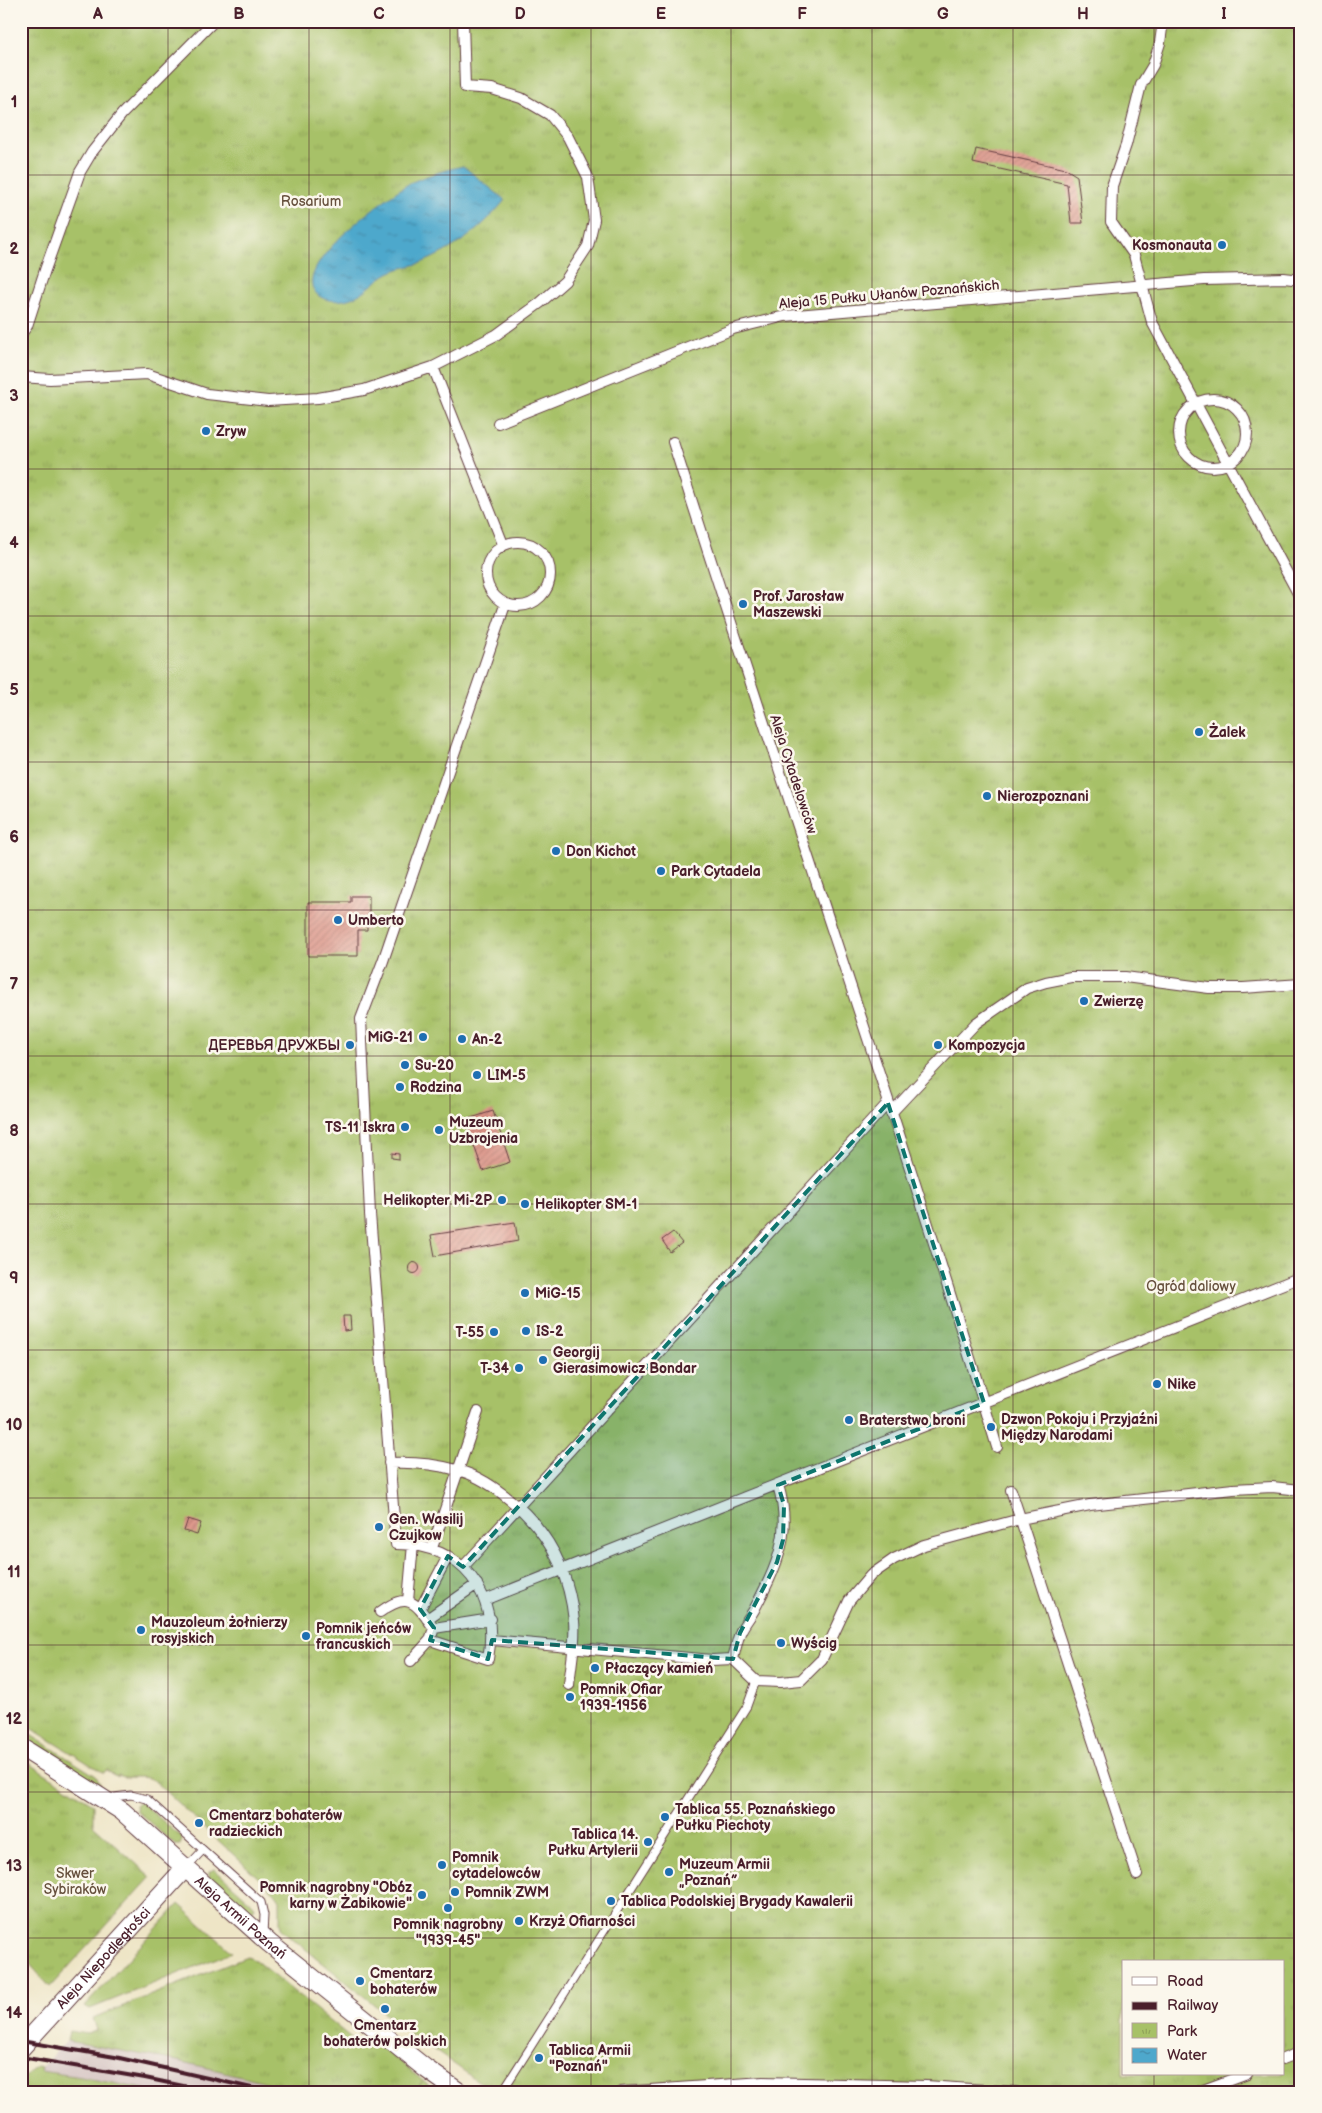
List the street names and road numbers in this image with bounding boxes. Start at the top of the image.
street label: Aleja 15 Pułku Ułanów Poznańskich [778,276,1000,313]
street label: Aleja Cytadelowców [766,712,821,836]
street label: Aleja Armii Poznań [191,1873,290,1963]
street label: Aleja Niepodległości [53,1904,154,2012]

